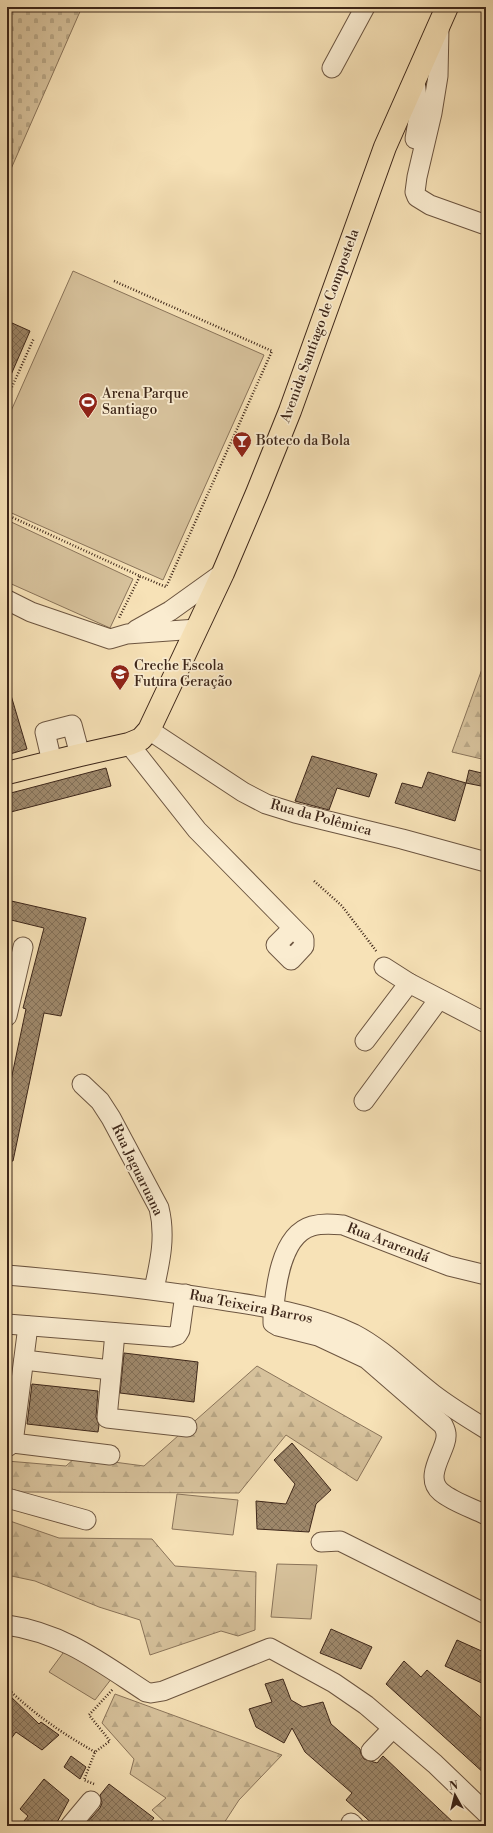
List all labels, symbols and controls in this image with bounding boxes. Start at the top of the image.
street label: Avenida Santiago de Compostela [276,226,364,426]
place label: Arena Parque Santiago [101,385,189,419]
sports icon: Arena Parque Santiago [77,391,99,419]
bar icon: Boteco da Bola [231,430,253,458]
place label: Boteco da Bola [255,432,351,450]
place label: Creche Escola Futura Geração [134,657,233,691]
school or university icon: Creche Escola Futura Geração [109,663,131,691]
street label: Rua da Polêmica [268,796,375,840]
street label: Rua Jaguaruana [107,1121,167,1220]
street label: Rua Ararendá [344,1219,433,1267]
street label: Rua Teixeira Barros [188,1286,314,1328]
north arrow [435,1775,475,1815]
text: N [448,1779,459,1794]

